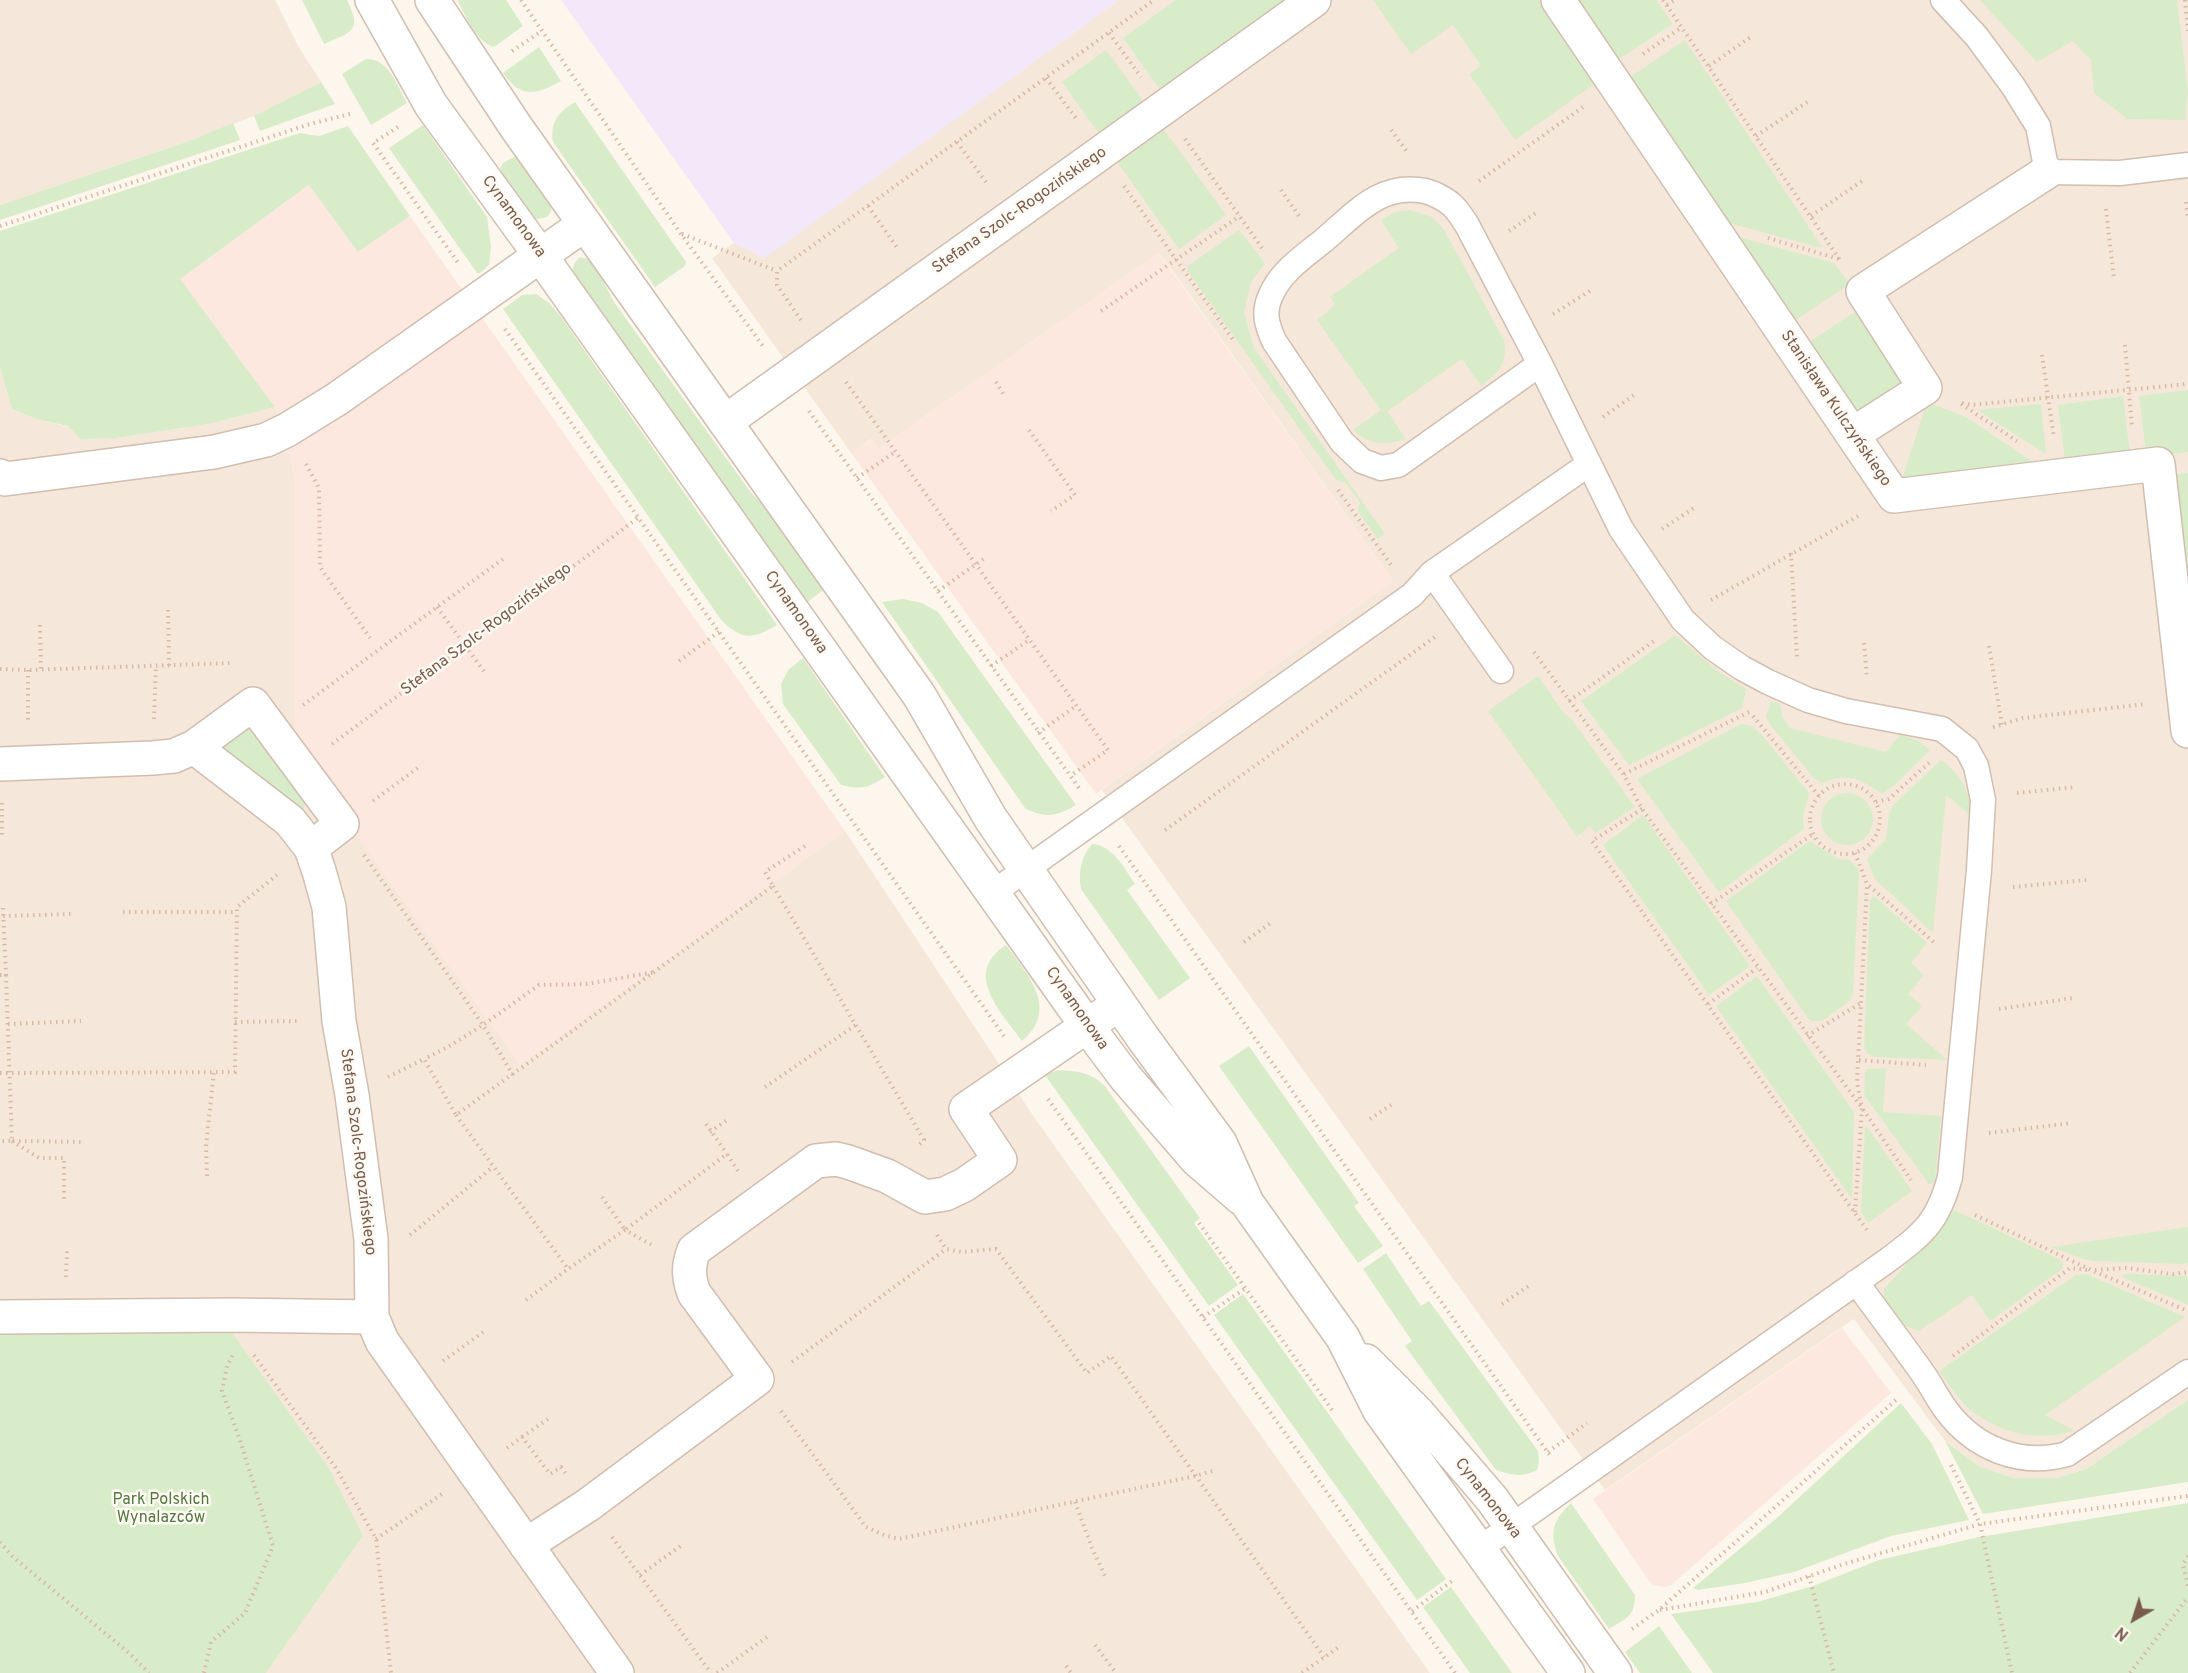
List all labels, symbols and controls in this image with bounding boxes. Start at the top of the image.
street label: Stefana Szolc-Rogozińskiego [929,143,1111,279]
street label: Cynamonowa [477,172,549,262]
street label: Stanisława Kulczyńskiego [1776,327,1894,491]
street label: Stefana Szolc-Rogozińskiego [398,560,576,700]
street label: Cynamonowa [759,568,831,658]
street label: Cynamonowa [1040,964,1112,1054]
street label: Stefana Szolc-Rogozińskiego [335,1047,379,1257]
street label: Cynamonowa [1450,1455,1524,1543]
park label: Park Polskich Wynalazców [112,1491,210,1529]
north arrow [2104,1589,2164,1649]
text: N [2112,1622,2133,1644]

